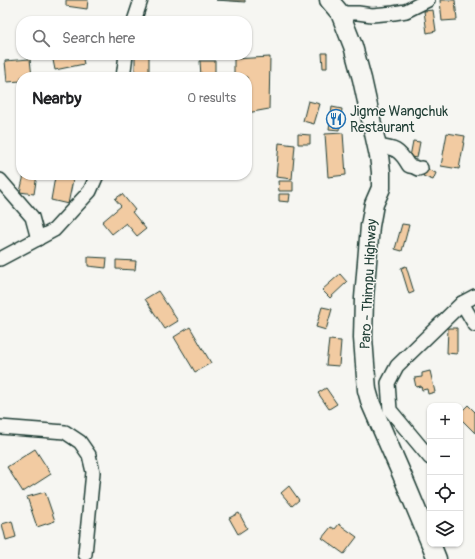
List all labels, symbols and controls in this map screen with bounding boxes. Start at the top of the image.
search box [16,16,252,60]
icon: search [30,27,52,49]
text: Search here [62,29,135,48]
text: Nearby [32,88,81,109]
text: 0 results [187,90,236,106]
place label: Jigme Wangchuk Restaurant [350,103,448,136]
restaurant icon: Jigme Wangchuk Restaurant [325,108,347,130]
street label: Paro - Thimpu Highway [357,218,380,350]
map controls [427,403,463,547]
button: + [427,403,463,439]
button: − [427,439,463,475]
button: locate [427,475,463,511]
button: layers [427,511,463,547]

